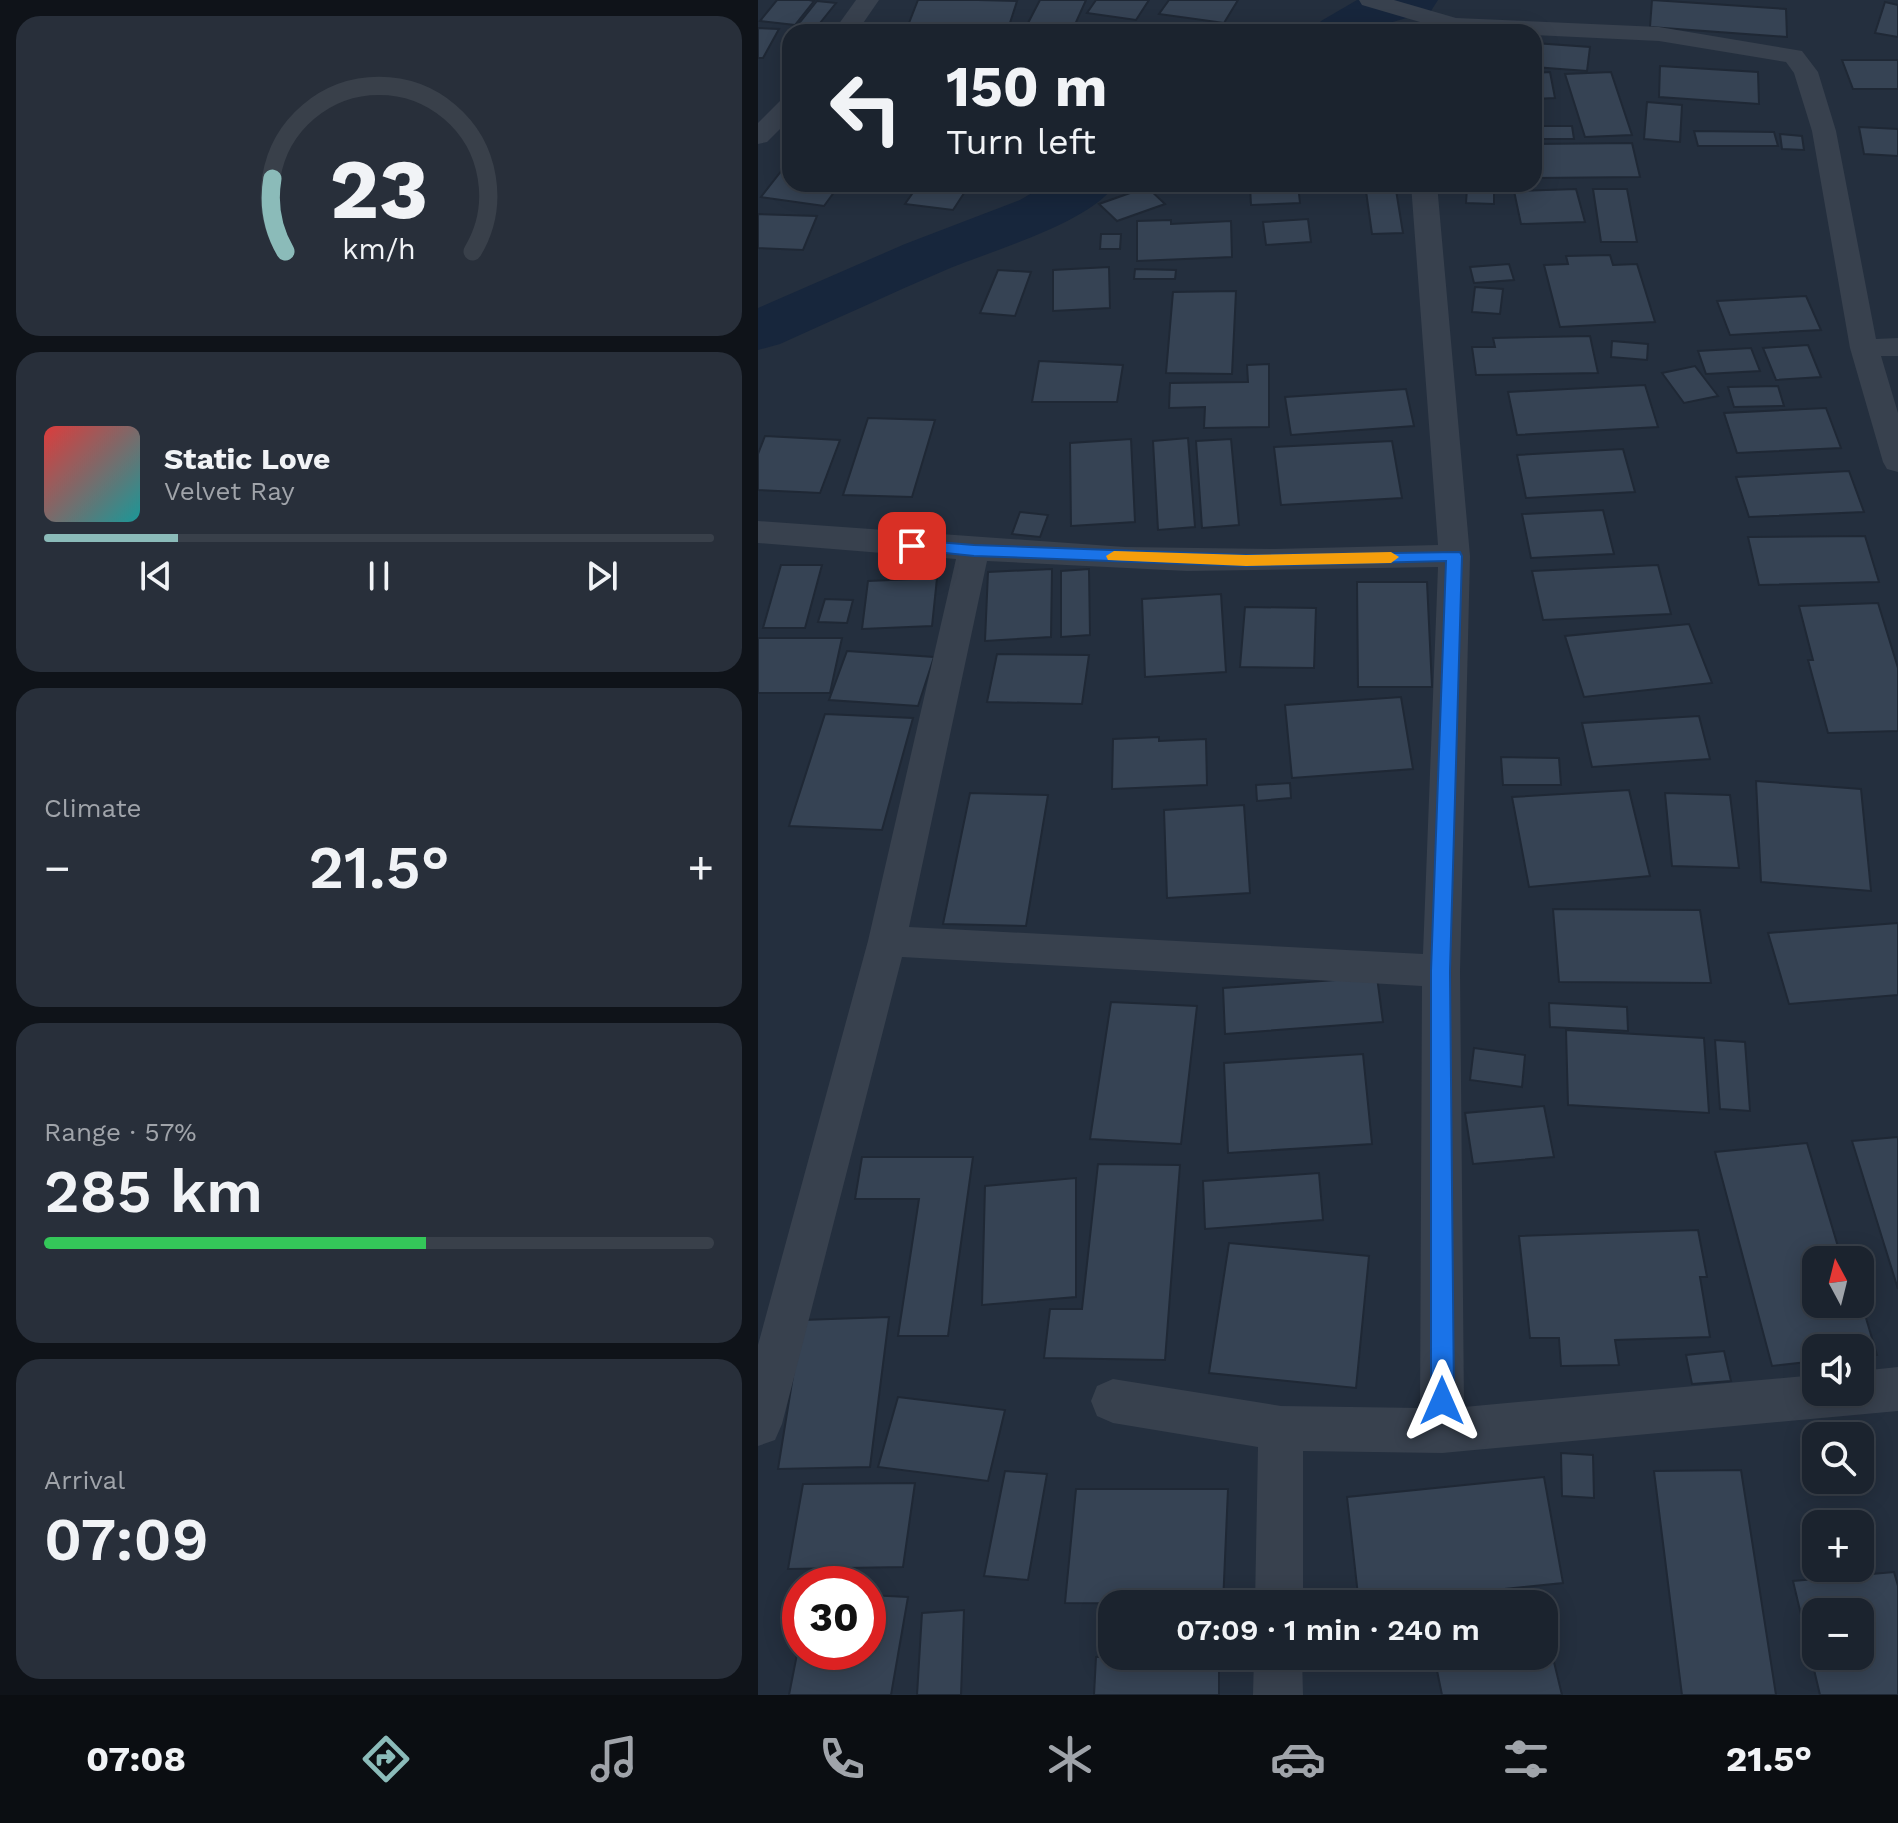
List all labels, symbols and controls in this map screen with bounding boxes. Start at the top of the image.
text: 150 m [946,54,1108,120]
icon: left [814,56,918,160]
text: Turn left [946,121,1096,163]
text: 23 [330,140,428,237]
text: km/h [342,232,416,266]
text: Static Love [164,441,330,476]
text: Velvet Ray [164,476,295,506]
pin [878,512,946,580]
icon: arrive [890,524,934,568]
icon: previous [134,554,178,598]
icon: pause [357,554,401,598]
icon: next [580,554,624,598]
text: Climate [44,793,142,823]
text: 21.5° [308,832,450,903]
text: − [44,842,71,894]
text: + [687,842,714,894]
text: Range · 57% [44,1117,197,1147]
text: 285 km [44,1156,263,1227]
north arrow [1802,1246,1874,1318]
map controls [1802,1246,1874,1670]
button: sound [1802,1334,1874,1406]
position arrow [1400,1359,1484,1443]
button: search [1802,1422,1874,1494]
text: Arrival [44,1465,125,1495]
text: 07:09 [44,1504,209,1575]
button: + [1802,1510,1874,1582]
speed limit sign: 30 [782,1566,886,1670]
button: − [1802,1598,1874,1670]
text: 07:09 · 1 min · 240 m [1176,1612,1480,1647]
icon: directions [358,1731,414,1787]
icon: music [586,1731,642,1787]
icon: phone [814,1731,870,1787]
icon: climate [1042,1731,1098,1787]
icon: car [1270,1731,1326,1787]
icon: filters [1498,1731,1554,1787]
text: 07:08 [86,1738,186,1780]
text: 21.5° [1726,1738,1812,1780]

